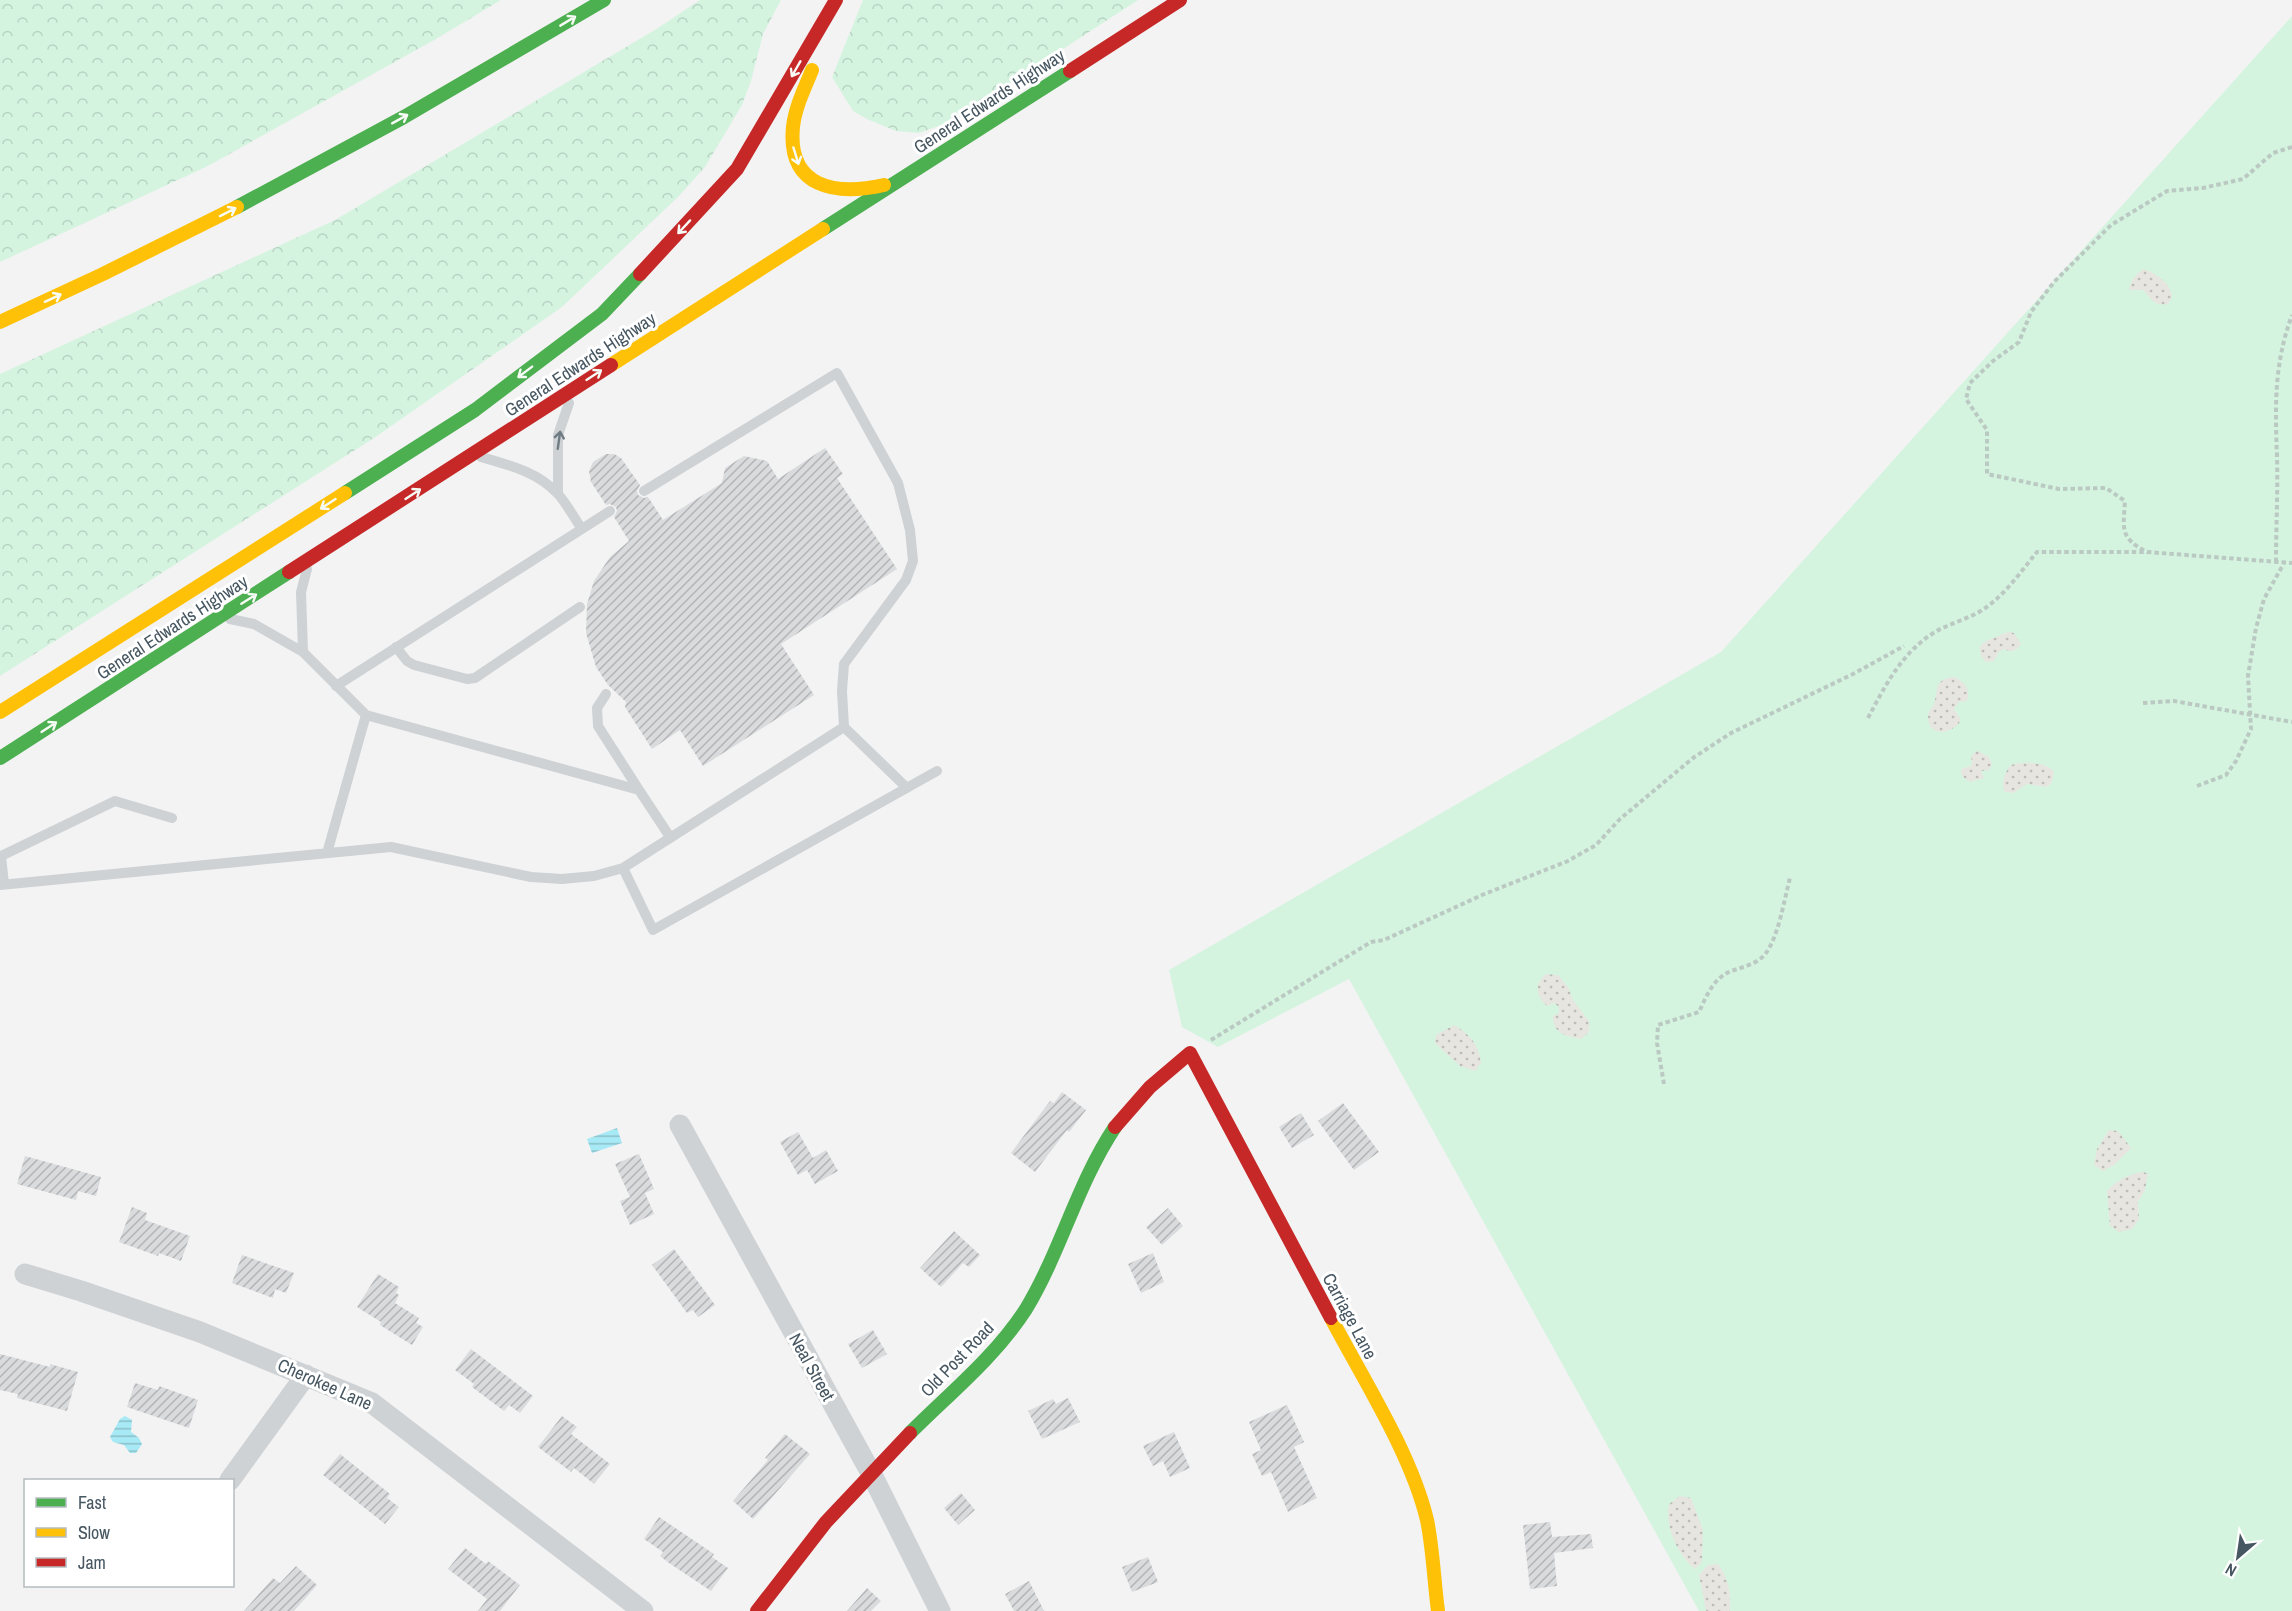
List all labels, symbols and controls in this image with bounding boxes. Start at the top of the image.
one-way arrow [560,15,577,27]
street label: General Edwards Highway [909,42,1070,159]
one-way arrow [790,60,802,77]
one-way arrow [391,113,408,125]
one-way arrow [791,146,802,165]
one-way arrow [219,206,237,217]
one-way arrow [676,219,691,234]
one-way arrow [44,291,62,303]
street label: General Edwards Highway [500,305,661,422]
one-way arrow [518,366,534,379]
one-way arrow [585,369,602,381]
one-way arrow [553,430,564,450]
one-way arrow [404,487,421,499]
one-way arrow [320,498,337,510]
street label: General Edwards Highway [92,568,253,685]
one-way arrow [240,593,257,605]
one-way arrow [40,720,57,732]
street label: Carriage Lane [1317,1268,1383,1364]
street label: Old Post Road [915,1316,999,1402]
street label: Neal Street [783,1329,841,1405]
street label: Cherokee Lane [274,1352,376,1416]
legend [24,1479,234,1587]
text: Fast [78,1490,106,1515]
text: Slow [78,1520,110,1545]
north arrow [2208,1527,2268,1587]
text: Jam [78,1550,106,1575]
text: N [2221,1558,2240,1582]

